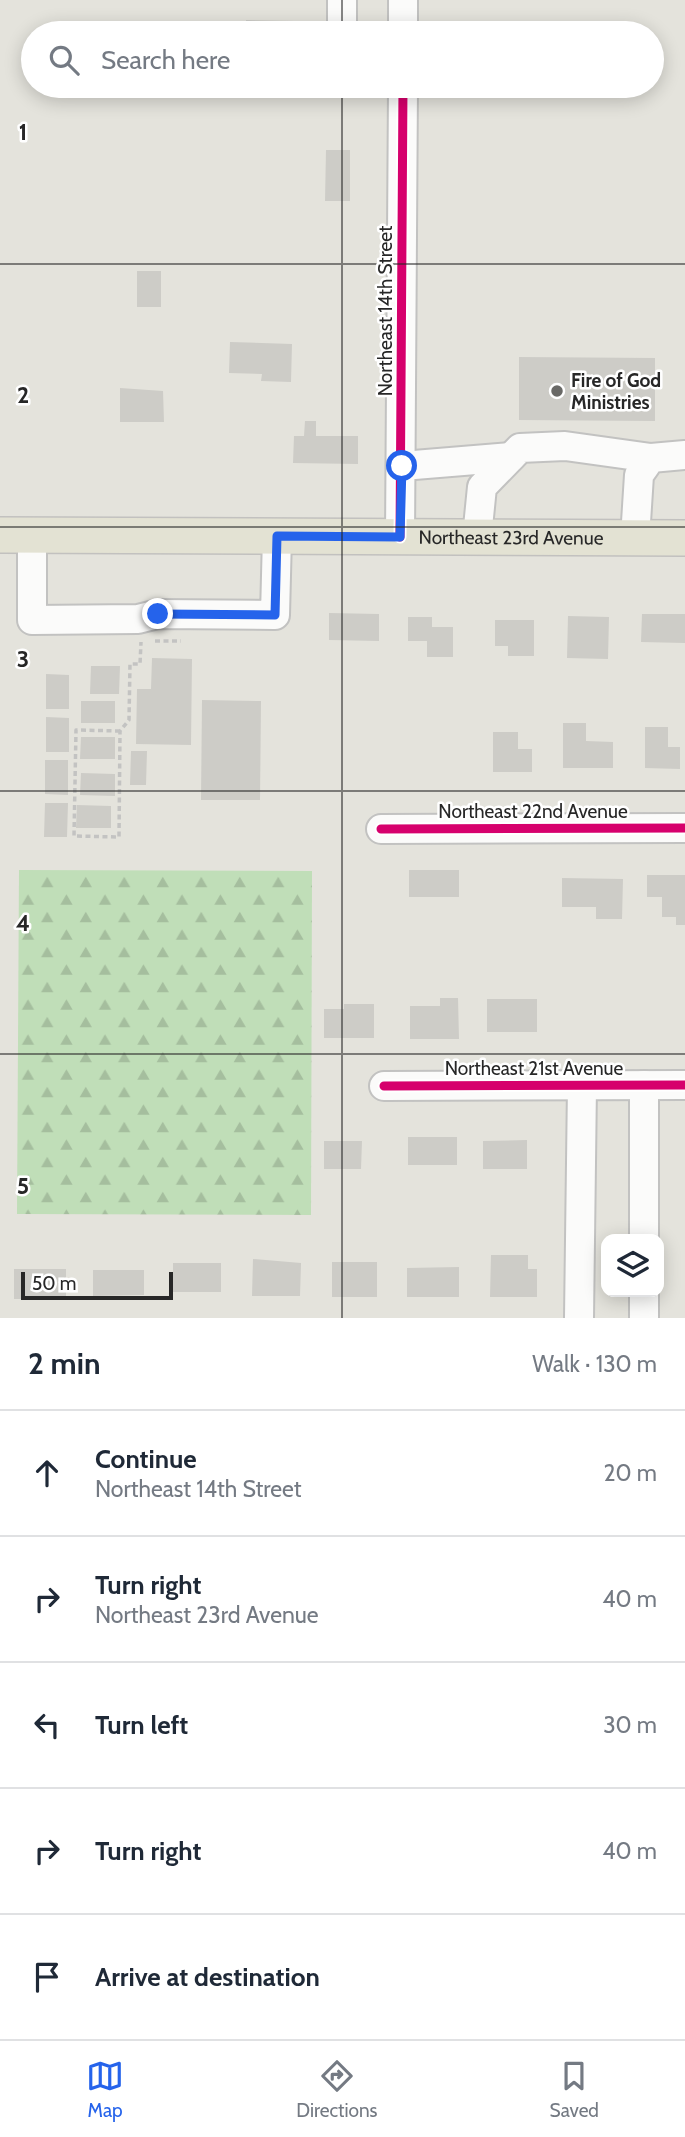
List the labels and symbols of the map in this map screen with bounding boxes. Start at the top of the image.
text: 1 [19,118,27,146]
street label: Northeast 14th Street [374,225,397,396]
place label: Fire of God Ministries [571,369,661,414]
text: 2 [17,381,29,409]
marker: Fire of God Ministries [549,383,565,399]
route start [386,450,417,481]
street label: Northeast 23rd Avenue [419,526,604,550]
route end [142,598,173,629]
text: 3 [17,645,29,673]
street label: Northeast 22nd Avenue [438,800,628,823]
text: 4 [16,909,30,937]
street label: Northeast 21st Avenue [445,1057,624,1080]
text: 5 [17,1172,29,1200]
scale bar [21,1269,173,1301]

